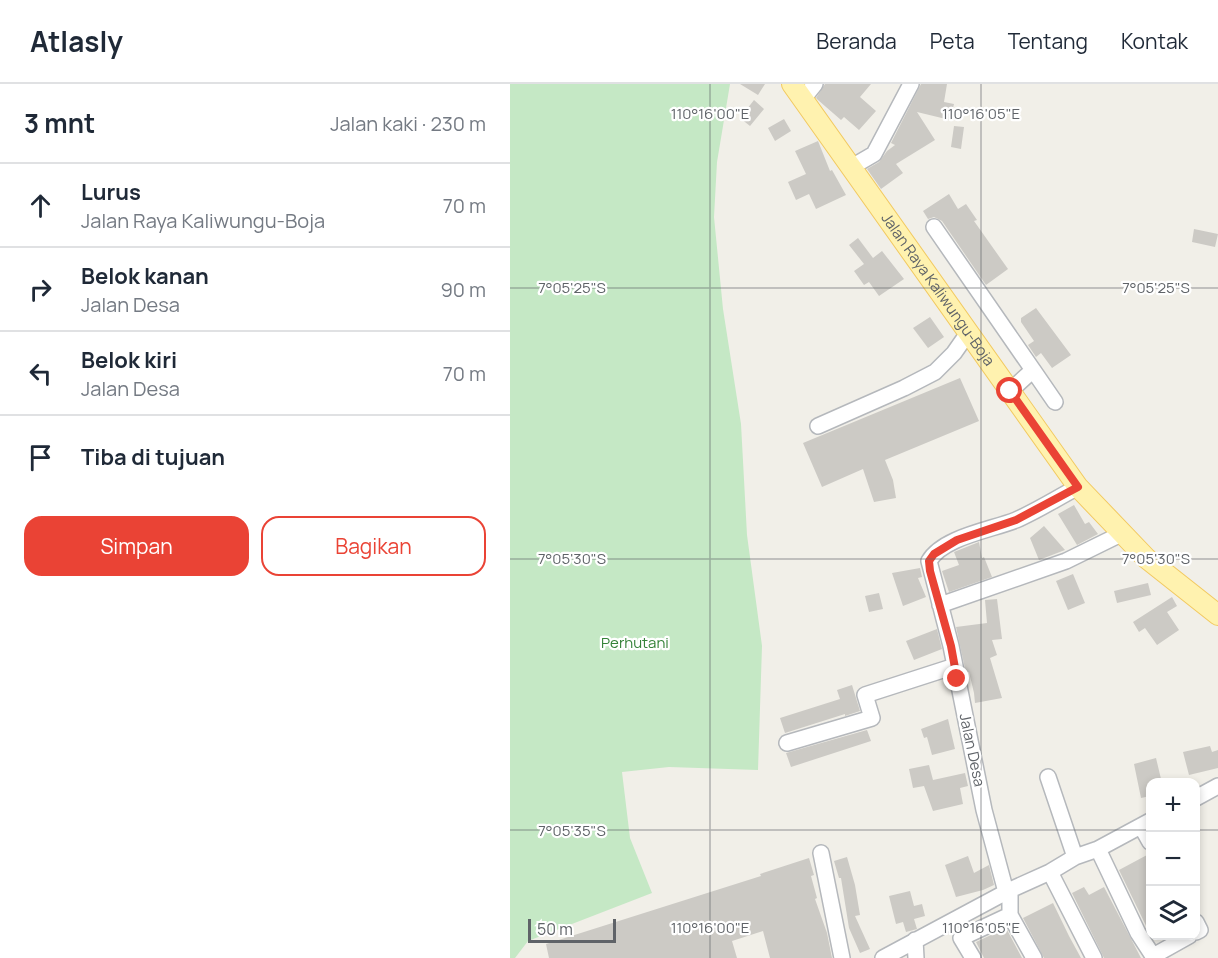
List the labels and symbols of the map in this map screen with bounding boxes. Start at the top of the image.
text: 110°16'00"E [671,103,749,124]
text: 110°16'05"E [942,103,1020,124]
street label: Jalan Raya Kaliwungu-Boja [877,208,1000,370]
text: 7°05'25"S [538,277,606,298]
text: 7°05'25"S [1122,277,1190,298]
route start [996,377,1022,403]
text: 7°05'30"S [538,548,606,569]
text: 7°05'30"S [1122,548,1190,569]
park label: Perhutani [601,632,669,653]
route end [943,665,969,691]
street label: Jalan Desa [955,711,990,788]
text: 7°05'35"S [538,820,606,841]
scale bar [528,916,616,944]
text: 110°16'00"E [671,917,749,938]
text: 110°16'05"E [942,917,1020,938]

